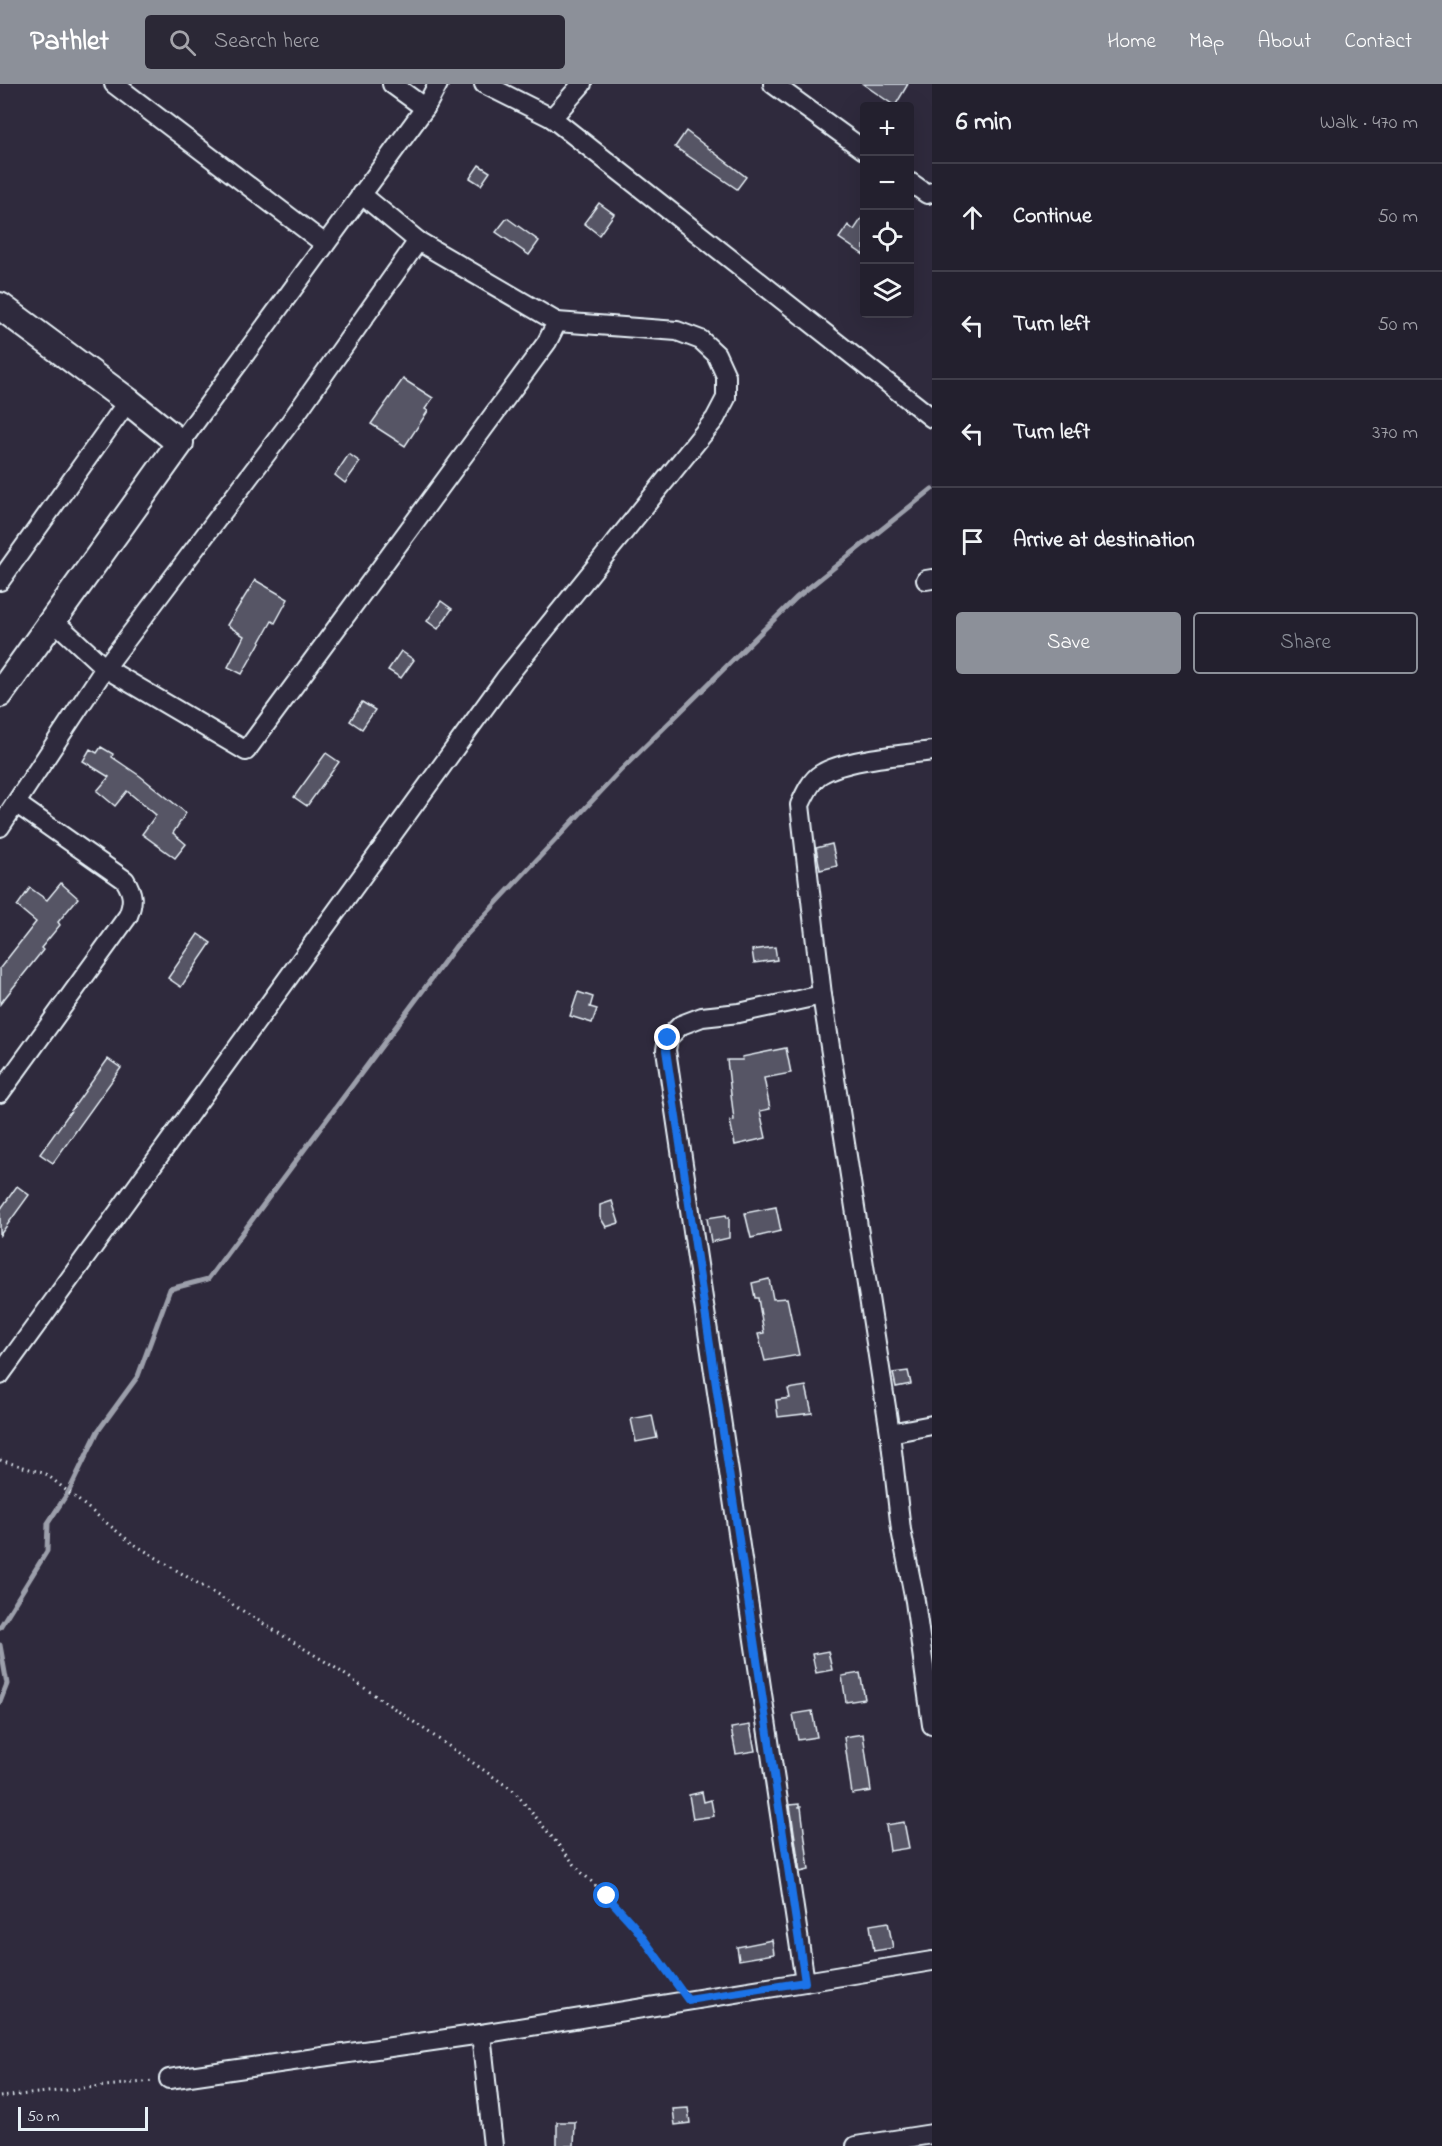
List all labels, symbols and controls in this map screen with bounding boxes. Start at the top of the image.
search box [145,15,565,69]
text: Pathlet [30,22,109,63]
icon: search [166,26,199,59]
text: Search here [214,26,319,58]
text: Home [1107,27,1156,57]
text: Map [1189,27,1224,57]
text: About [1257,27,1311,57]
text: Contact [1344,27,1412,57]
map controls [860,102,914,318]
button: + [860,102,914,156]
text: 6 min [956,104,1012,142]
text: Walk · 470 m [1320,109,1418,138]
button: − [860,156,914,210]
icon: ahead [956,201,989,234]
text: Continue [1013,201,1092,233]
text: 50 m [1377,203,1418,232]
button: locate [860,210,914,264]
button: layers [860,264,914,318]
icon: left [956,309,989,342]
text: Turn left [1013,309,1090,341]
text: 50 m [1377,311,1418,340]
icon: left [956,417,989,450]
text: Turn left [1013,417,1090,449]
text: 370 m [1372,419,1418,448]
icon: arrive [956,525,989,558]
text: Arrive at destination [1013,525,1195,557]
button: Save [956,612,1181,674]
button: Share [1193,612,1418,674]
route end [654,1024,680,1050]
route start [593,1882,619,1908]
scale bar [18,2104,148,2132]
text: 50 m [27,2105,59,2129]

